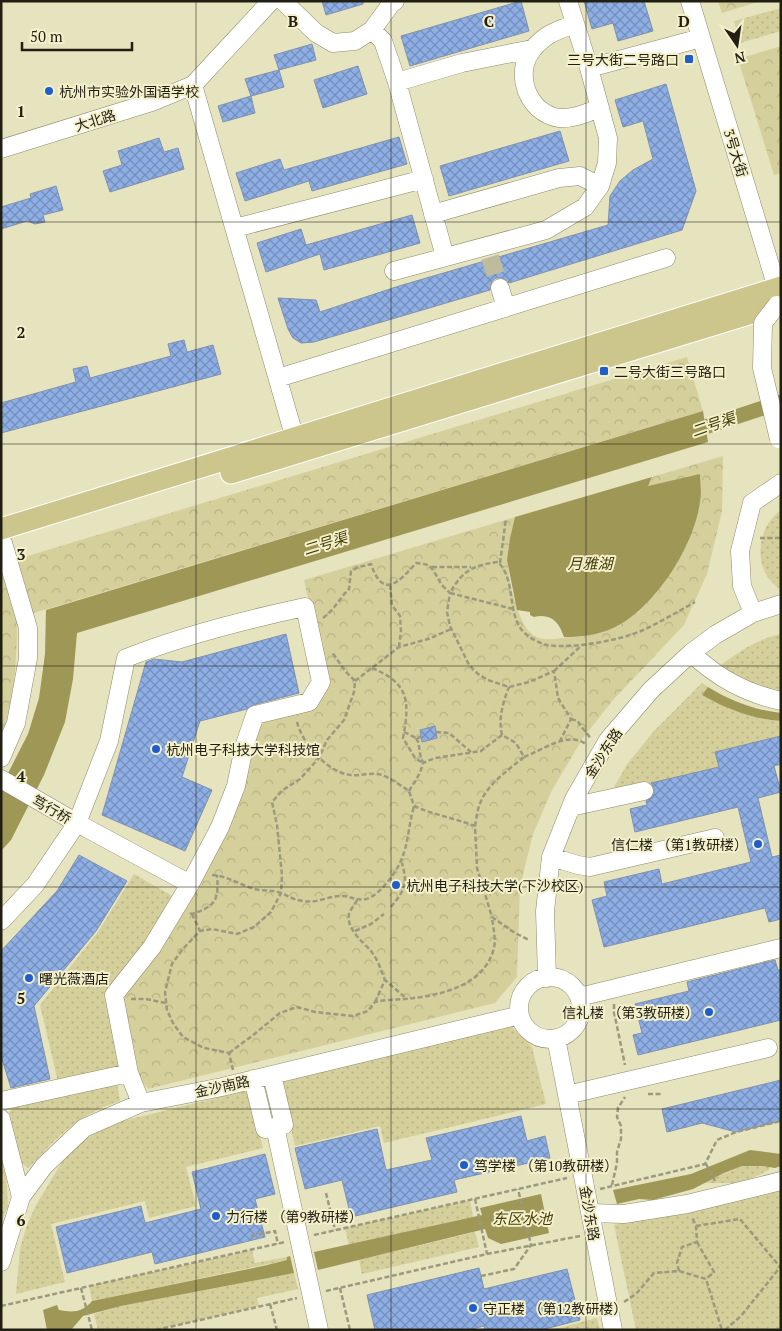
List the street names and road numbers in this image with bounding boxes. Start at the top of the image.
street label: 大北路 [72,105,118,135]
street label: 3号大街 [720,127,752,179]
street label: 金沙东路 [580,724,626,782]
street label: 笃行桥 [29,790,75,828]
street label: 金沙南路 [193,1071,251,1101]
street label: 金沙东路 [576,1184,604,1242]

